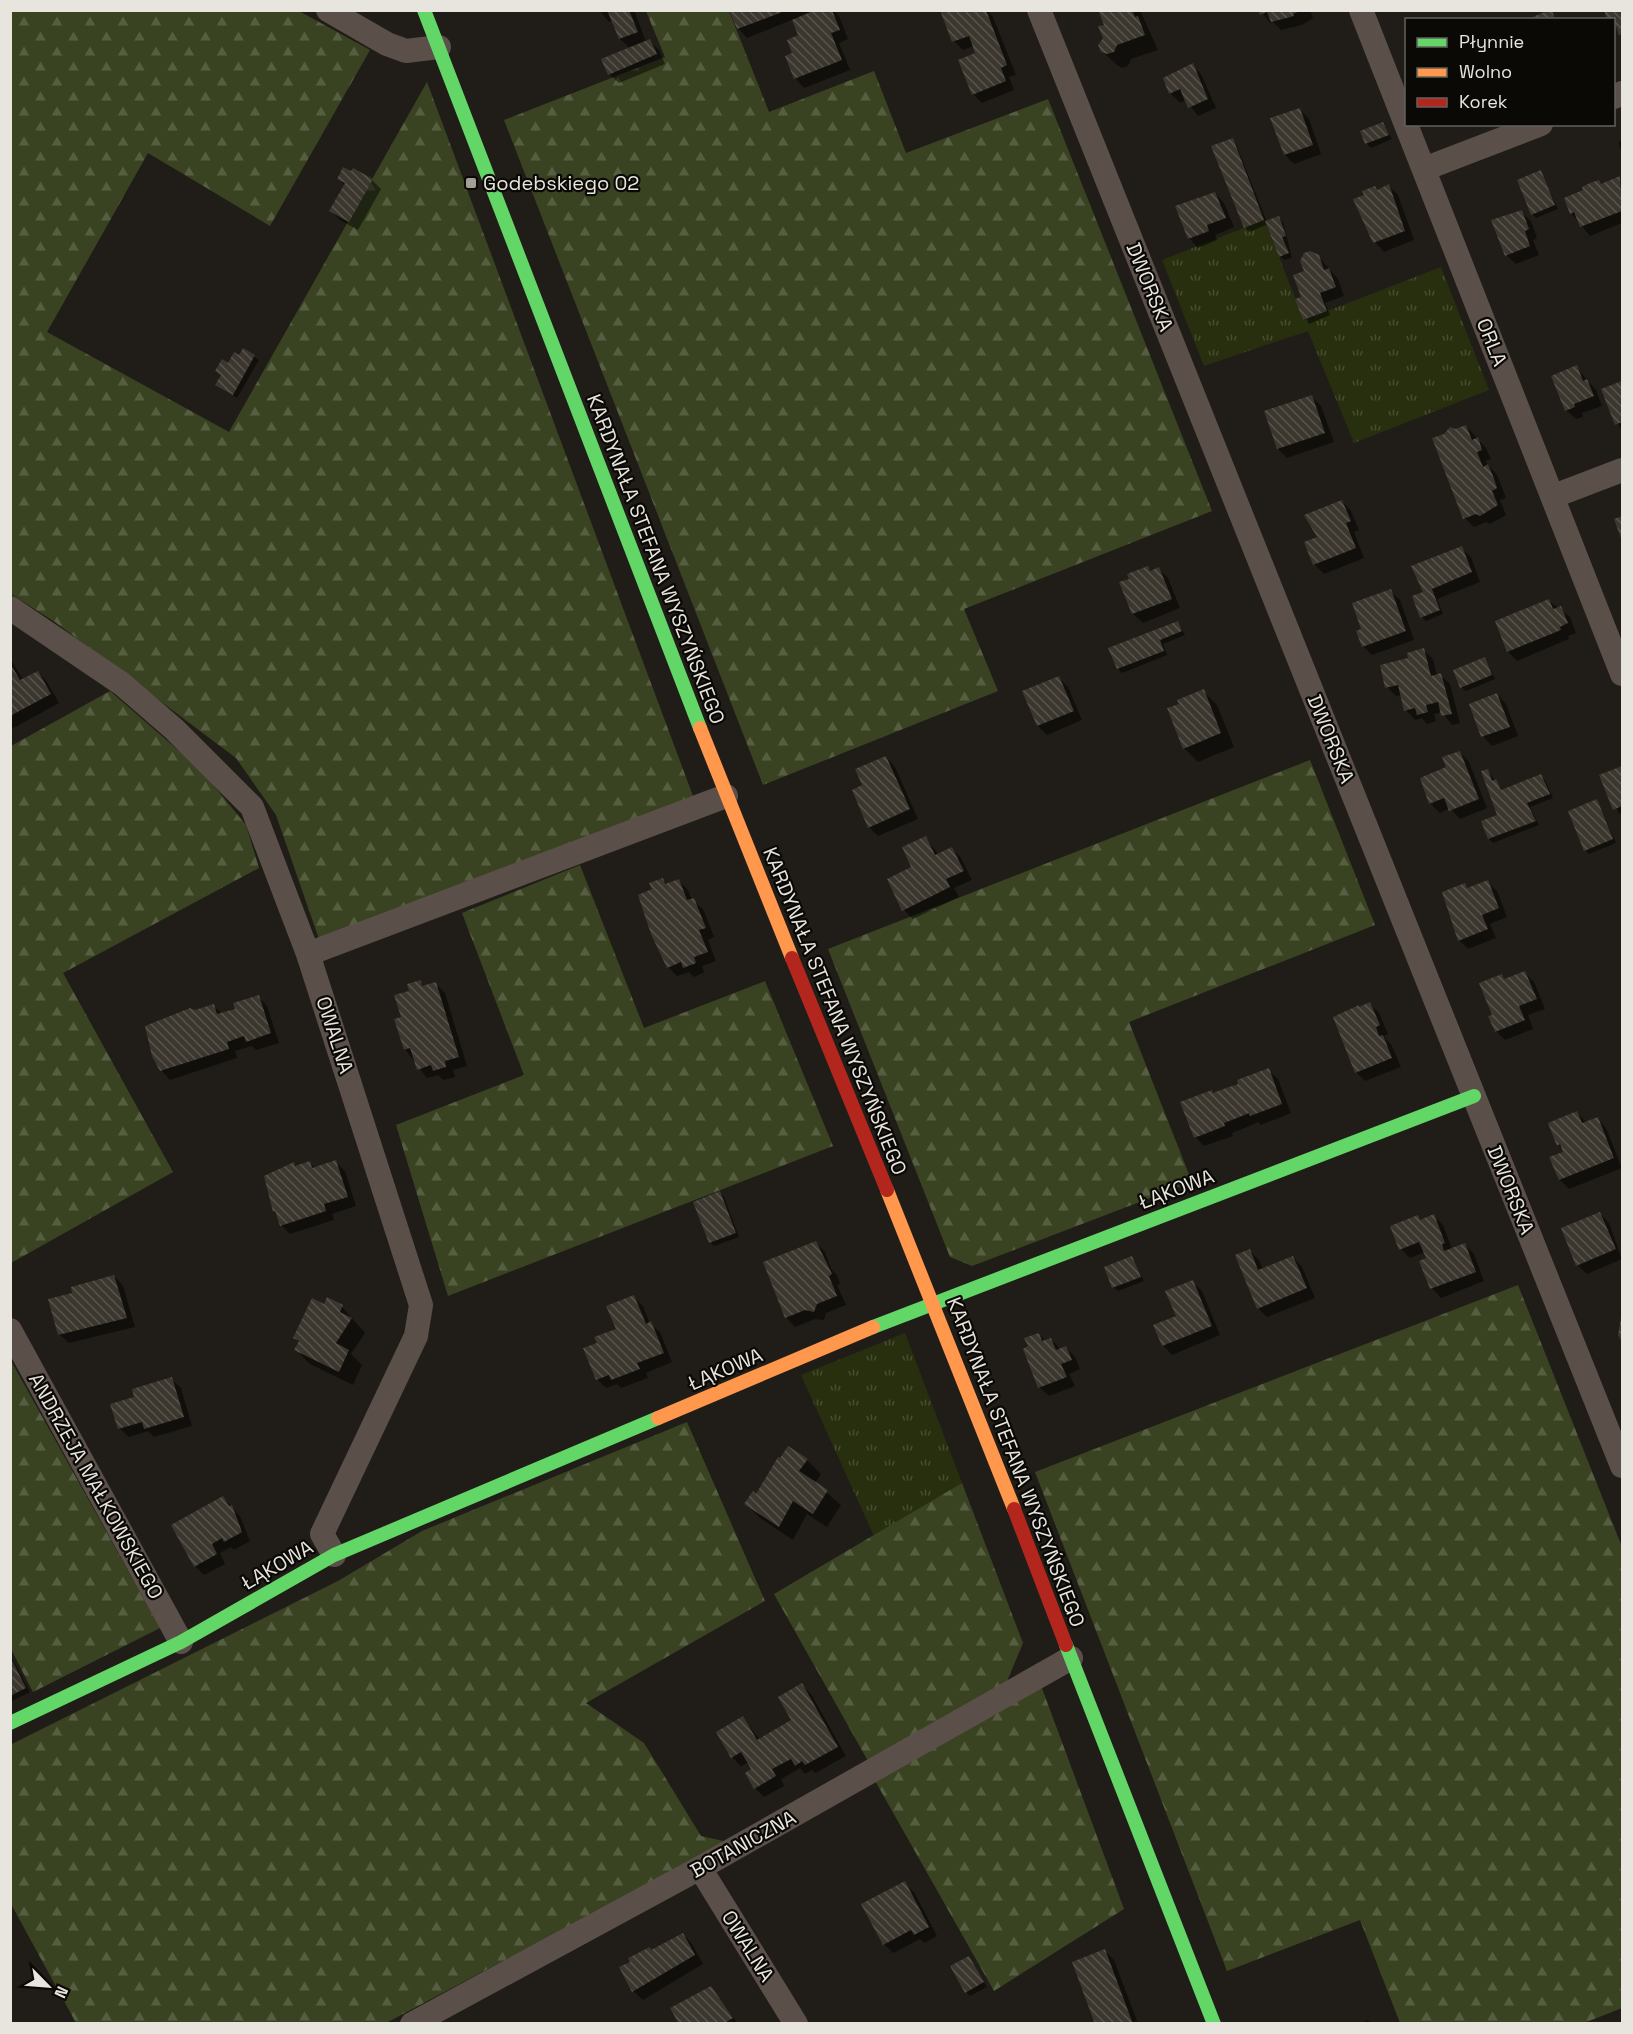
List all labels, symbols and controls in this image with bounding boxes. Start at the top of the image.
legend [1405,18,1615,126]
text: Płynnie [1459,30,1524,53]
text: Wolno [1459,60,1512,83]
text: Korek [1459,90,1508,113]
place label: Godebskiego 02 [483,170,639,196]
marker: Godebskiego 02 [464,176,478,190]
street label: DWORSKA [1120,239,1180,336]
street label: ORLA [1471,314,1513,370]
street label: KARDYNAŁA STEFANA WYSZYŃSKIEGO [581,390,731,728]
street label: DWORSKA [1301,691,1361,788]
street label: KARDYNAŁA STEFANA WYSZYŃSKIEGO [757,843,913,1179]
street label: OWALNA [310,993,360,1077]
street label: DWORSKA [1481,1142,1541,1239]
street label: ŁĄKOWA [1134,1163,1218,1215]
street label: KARDYNAŁA STEFANA WYSZYŃSKIEGO [941,1293,1091,1631]
street label: ŁĄKOWA [684,1341,767,1396]
street label: ANDRZEJA MAŁKOWSKIEGO [23,1368,169,1604]
street label: ŁĄKOWA [236,1534,318,1596]
street label: BOTANICZNA [685,1804,801,1884]
street label: OWALNA [716,1905,780,1987]
north arrow [18,1956,78,2016]
text: N [49,1983,73,2001]

